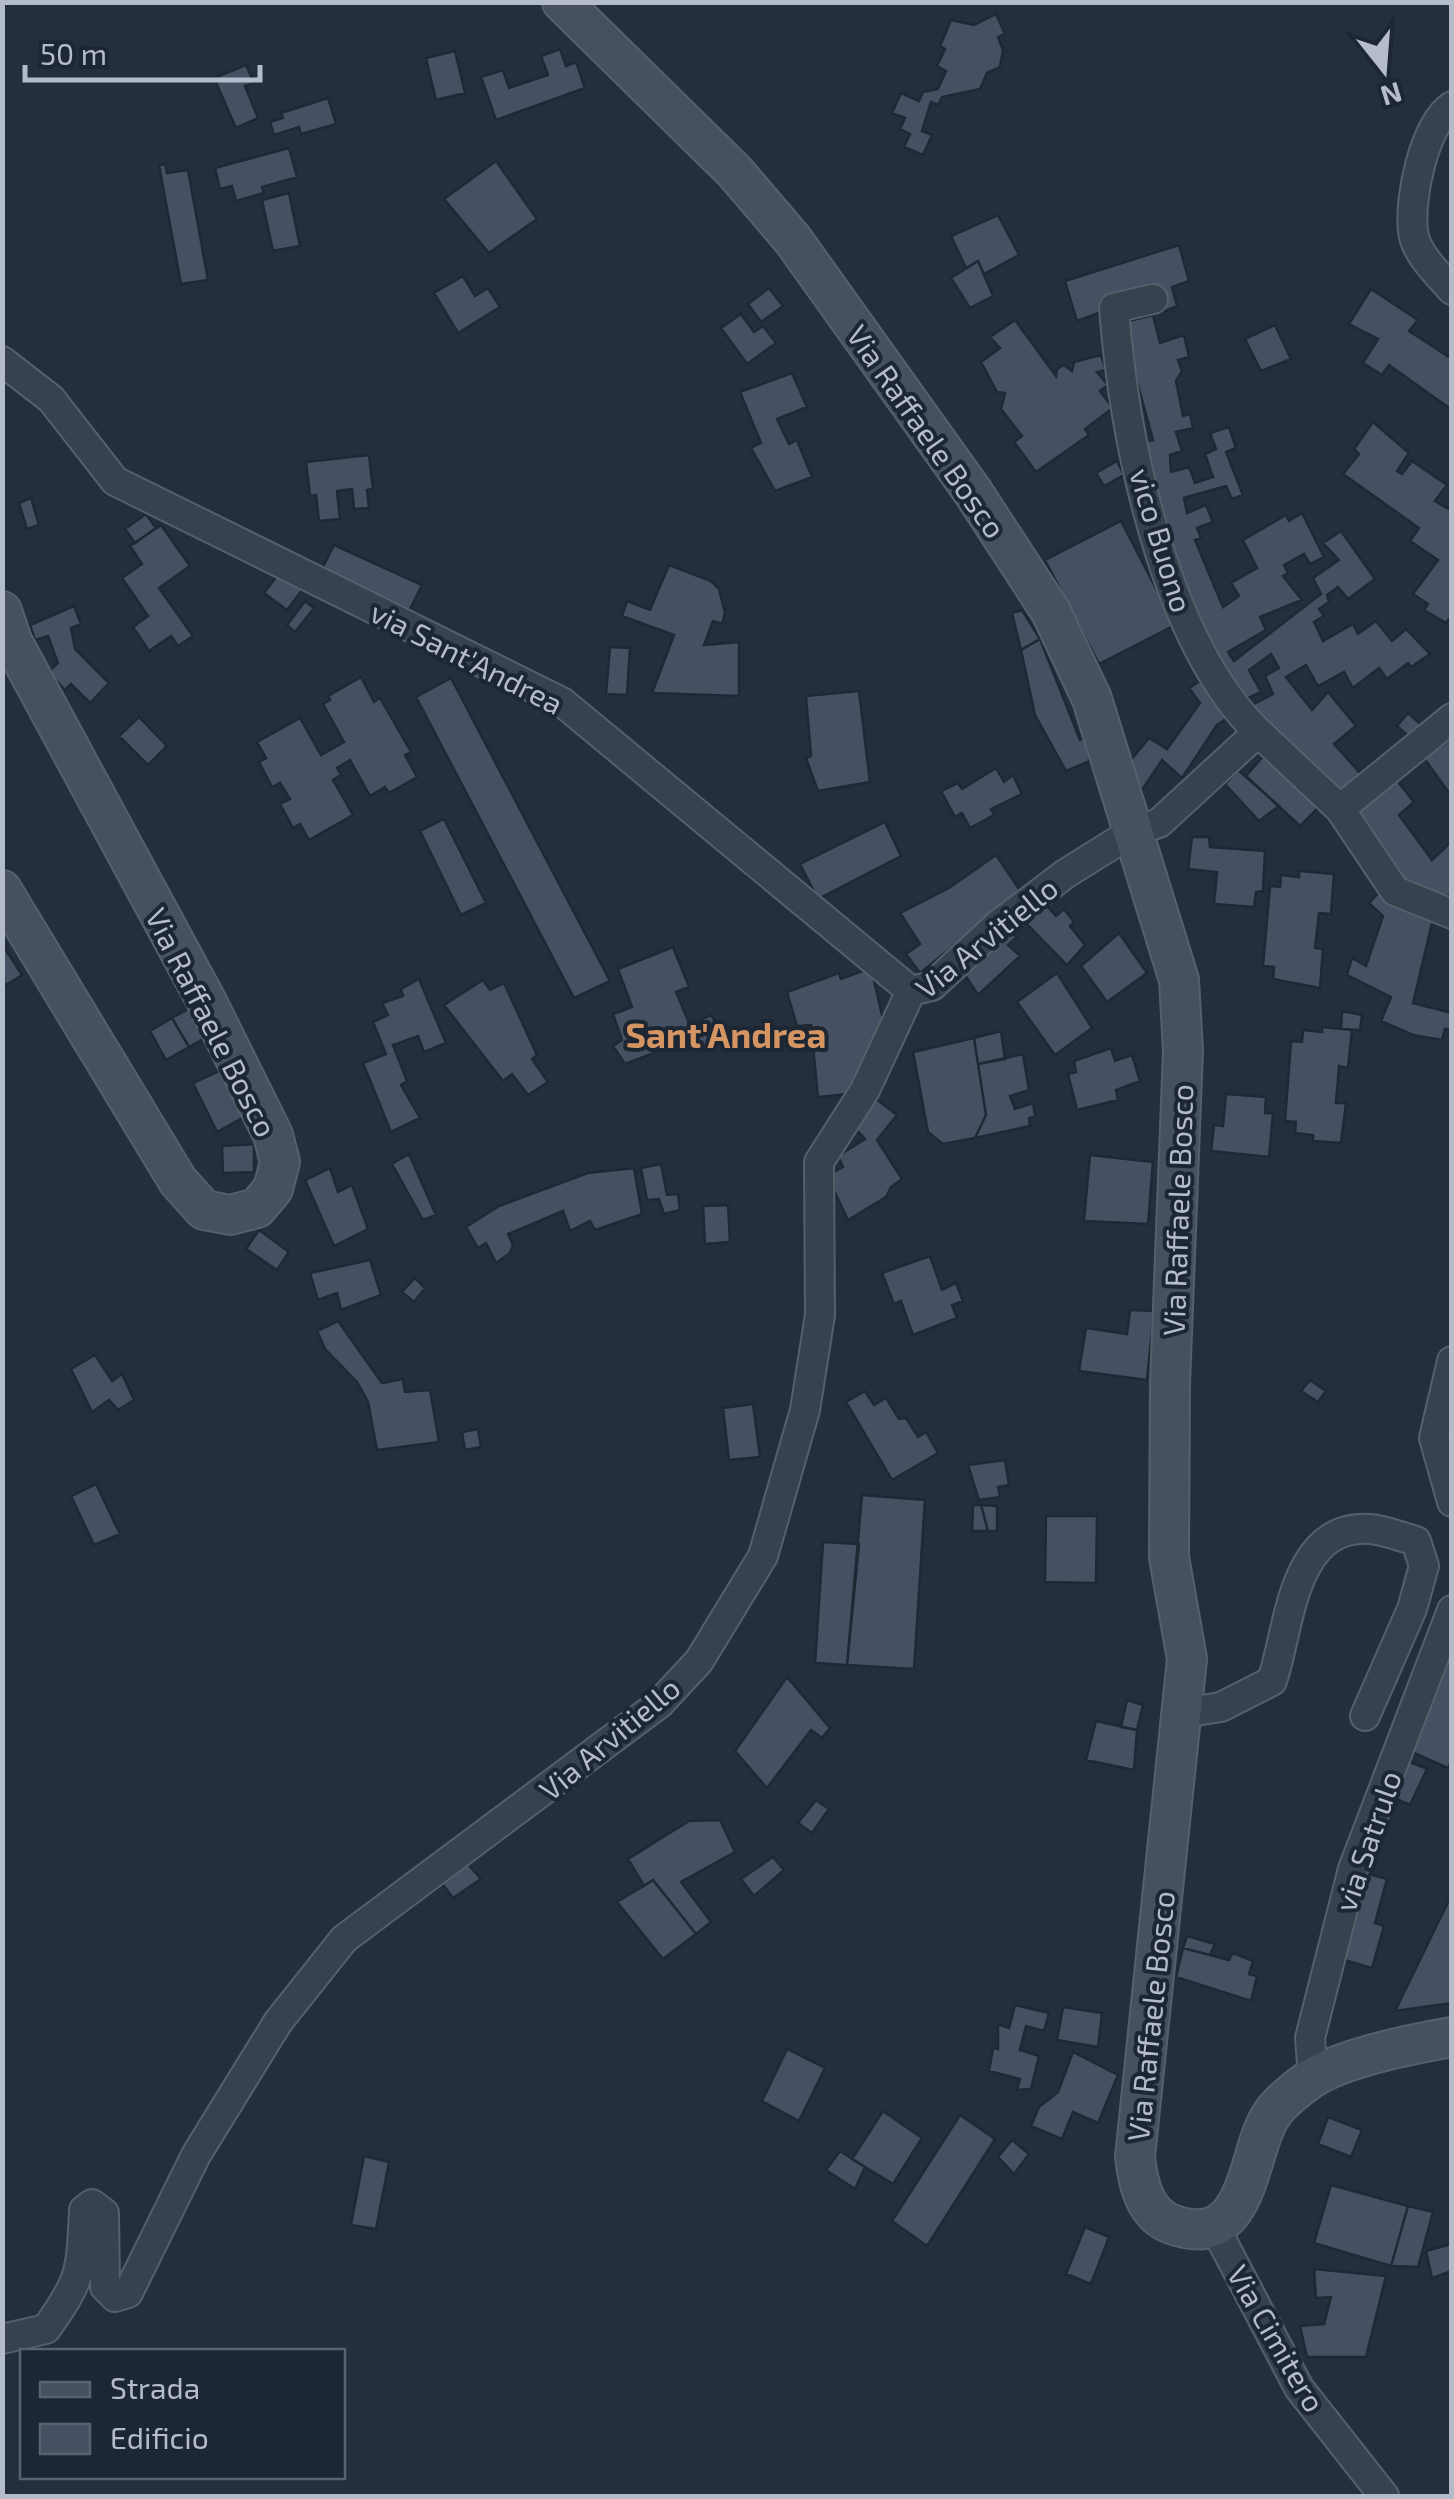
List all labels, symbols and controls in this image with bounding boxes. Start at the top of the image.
scale bar [25,20,260,82]
north arrow [1334,20,1434,120]
text: 50 m [40,35,107,71]
text: N [1377,76,1406,114]
street label: Via Raffaele Bosco [840,318,1014,544]
street label: vico Buono [1123,464,1201,616]
street label: via Sant'Andrea [365,593,569,721]
street label: Via Arvitiello [908,869,1064,1005]
street label: Via Raffaele Bosco [139,902,285,1142]
district label: Sant'Andrea [625,1013,827,1055]
street label: Via Raffaele Bosco [1155,1084,1199,1336]
street label: Via Arvitiello [532,1669,686,1807]
street label: via Satrulo [1326,1766,1408,1916]
street label: Via Raffaele Bosco [1119,1889,1181,2143]
street label: Via Cimitero [1221,2258,1333,2418]
legend [20,2349,345,2479]
text: Strada [110,2369,200,2405]
text: Edificio [110,2419,209,2455]

